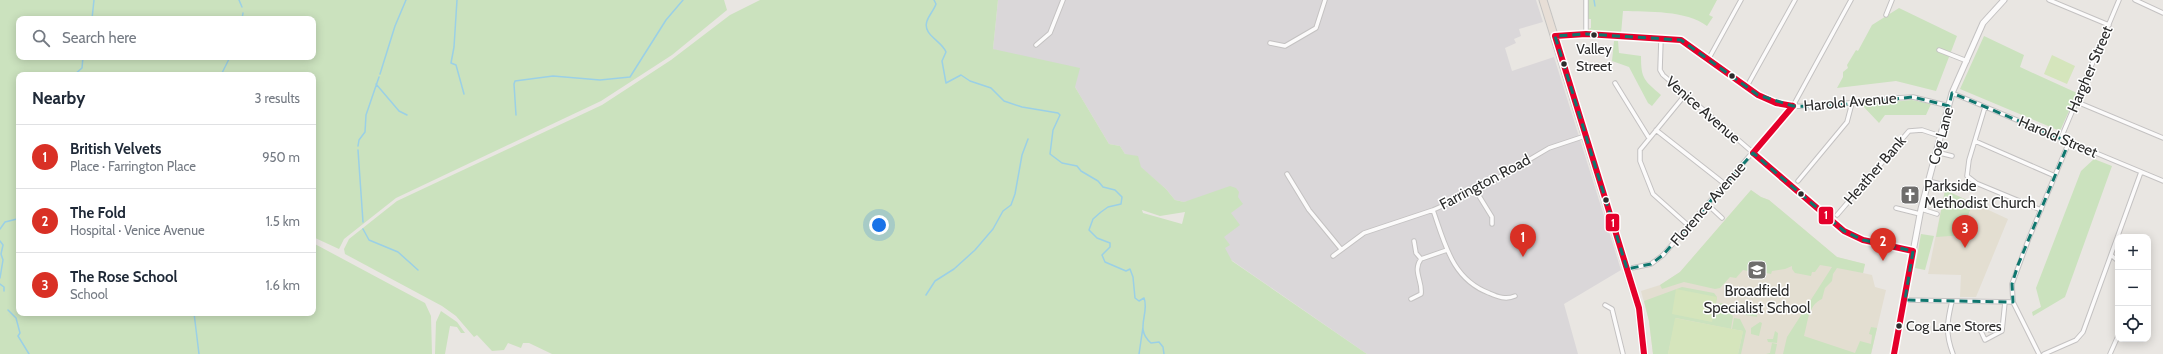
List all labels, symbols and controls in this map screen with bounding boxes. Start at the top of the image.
search box [16,16,316,60]
street label: Hargher Street [2064,23,2116,115]
icon: search [30,27,52,49]
text: Search here [62,29,137,47]
marker: Valley Street [1589,30,1599,40]
place label: Valley Street [1576,40,1612,75]
unlabelled marker [1559,59,1569,69]
unlabelled marker [1727,71,1737,81]
street label: Venice Avenue [1662,73,1744,147]
text: Nearby [32,88,85,108]
street label: Harold Avenue [1803,89,1898,115]
text: 3 results [254,90,300,106]
street label: Cog Lane [1925,105,1957,167]
street label: Harold Street [2016,112,2100,162]
street label: Heather Bank [1840,132,1910,208]
text: British Velvets [70,140,161,158]
text: 1 [43,149,47,165]
text: 950 m [262,149,300,165]
street label: Farrington Road [1437,151,1533,213]
text: Place · Farrington Place [70,158,196,174]
street label: Florence Avenue [1667,158,1750,250]
place label: Parkside Methodist Church [1924,177,2036,212]
church icon: Parkside Methodist Church [1899,184,1921,206]
unlabelled marker [1796,189,1806,199]
unlabelled marker [1601,195,1611,205]
text: The Fold [70,204,126,222]
line badge: 1 [1818,206,1834,225]
text: 1 [1824,208,1828,222]
text: 2 [42,213,48,229]
text: 1.5 km [266,213,300,229]
line badge: 1 [1605,213,1620,232]
your location [869,215,889,235]
pin: 3 [1952,215,1978,248]
text: 1 [1611,216,1615,230]
text: Hospital · Venice Avenue [70,222,205,238]
pin: 1 [1510,224,1536,257]
pin: 2 [1870,228,1896,261]
map controls [2115,234,2151,342]
button: + [2115,234,2151,270]
school or university icon: Broadfield Specialist School [1746,259,1768,281]
text: The Rose School [70,268,178,286]
button: − [2115,270,2151,306]
text: 3 [41,277,49,293]
text: 1.6 km [266,277,300,293]
place label: Broadfield Specialist School [1704,282,1811,317]
text: School [70,286,108,302]
button: locate [2115,306,2151,342]
place label: Cog Lane Stores [1906,317,2002,335]
marker: Cog Lane Stores [1894,321,1904,331]

